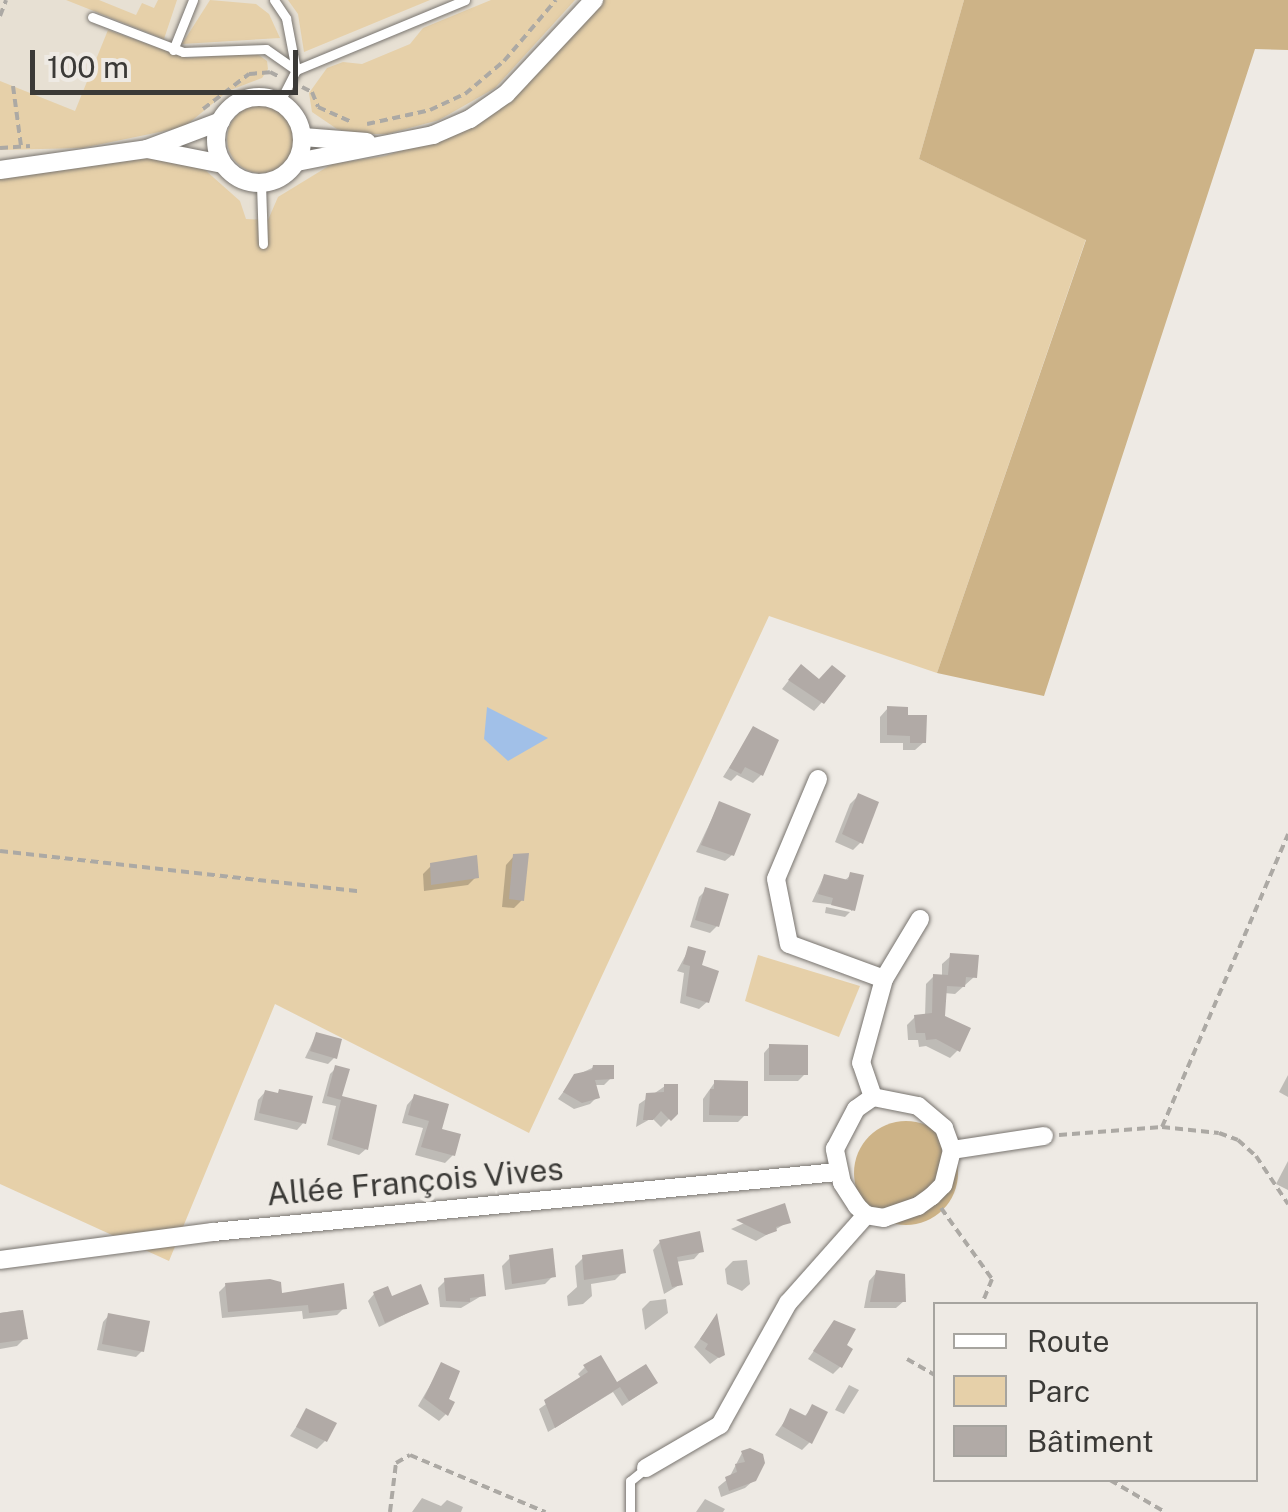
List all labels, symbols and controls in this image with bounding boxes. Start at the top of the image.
scale bar [35,30,302,92]
text: 100 m [47,49,129,85]
street label: Allée François Vives [264,1150,566,1214]
legend [933,1302,1258,1482]
text: Route [1027,1323,1109,1359]
text: Parc [1027,1373,1090,1409]
text: Bâtiment [1027,1423,1154,1459]

